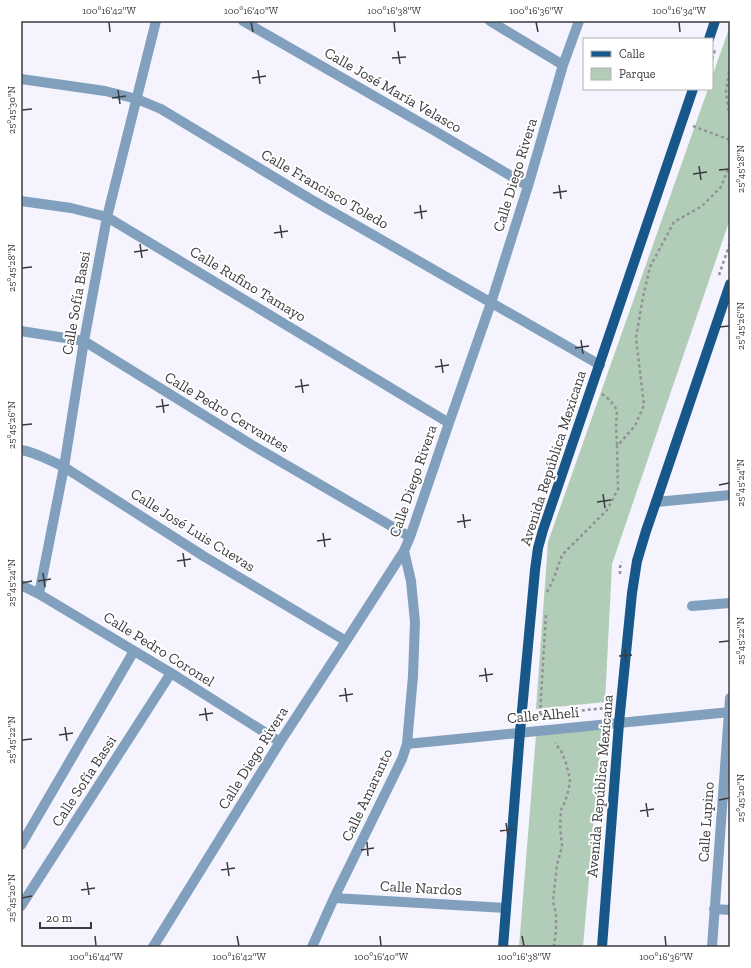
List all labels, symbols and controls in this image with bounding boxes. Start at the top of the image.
text: 100°16'42"W [82,5,136,17]
text: 100°16'40"W [224,5,279,17]
text: 100°16'38"W [367,5,422,17]
text: 100°16'36"W [509,5,563,17]
text: 100°16'34"W [652,5,706,17]
legend [583,38,713,90]
street label: Calle José María Velasco [321,43,465,137]
text: Calle [619,47,645,61]
text: Parque [619,67,656,81]
text: 25°45'30"N [6,85,18,134]
street label: Calle Diego Rivera [489,116,541,234]
text: 25°45'28"N [735,144,747,193]
street label: Calle Francisco Toledo [258,145,392,233]
street label: Calle Rufino Tamayo [187,242,310,326]
text: 25°45'28"N [6,243,18,292]
street label: Calle Sofía Bassi [58,250,94,356]
text: 25°45'26"N [735,301,747,350]
street label: Calle Pedro Cervantes [161,368,293,456]
street label: Avenida República Mexicana [516,368,590,548]
text: 25°45'26"N [6,400,18,449]
street label: Calle Diego Rivera [385,422,441,540]
text: 25°45'24"N [735,459,747,507]
street label: Calle José Luis Cuevas [127,484,259,576]
text: 25°45'24"N [6,559,18,607]
street label: Calle Pedro Coronel [100,608,218,690]
text: 25°45'22"N [735,617,747,665]
street label: Avenida República Mexicana [583,694,617,878]
street label: Calle Diego Rivera [214,703,292,813]
street label: Calle Alhelí [506,703,580,727]
text: 25°45'22"N [6,716,18,764]
street label: Calle Sofía Bassi [48,732,120,830]
street label: Calle Amaranto [338,746,396,844]
text: 25°45'20"N [735,773,747,822]
street label: Calle Lupino [694,781,718,863]
text: 25°45'20"N [6,873,18,922]
street label: Calle Nardos [380,877,462,899]
scale bar [40,904,91,930]
text: 20 m [46,911,73,925]
text: 100°16'44"W [69,951,123,963]
text: 100°16'42"W [212,951,266,963]
text: 100°16'40"W [354,951,409,963]
text: 100°16'38"W [497,951,552,963]
text: 100°16'36"W [639,951,693,963]

